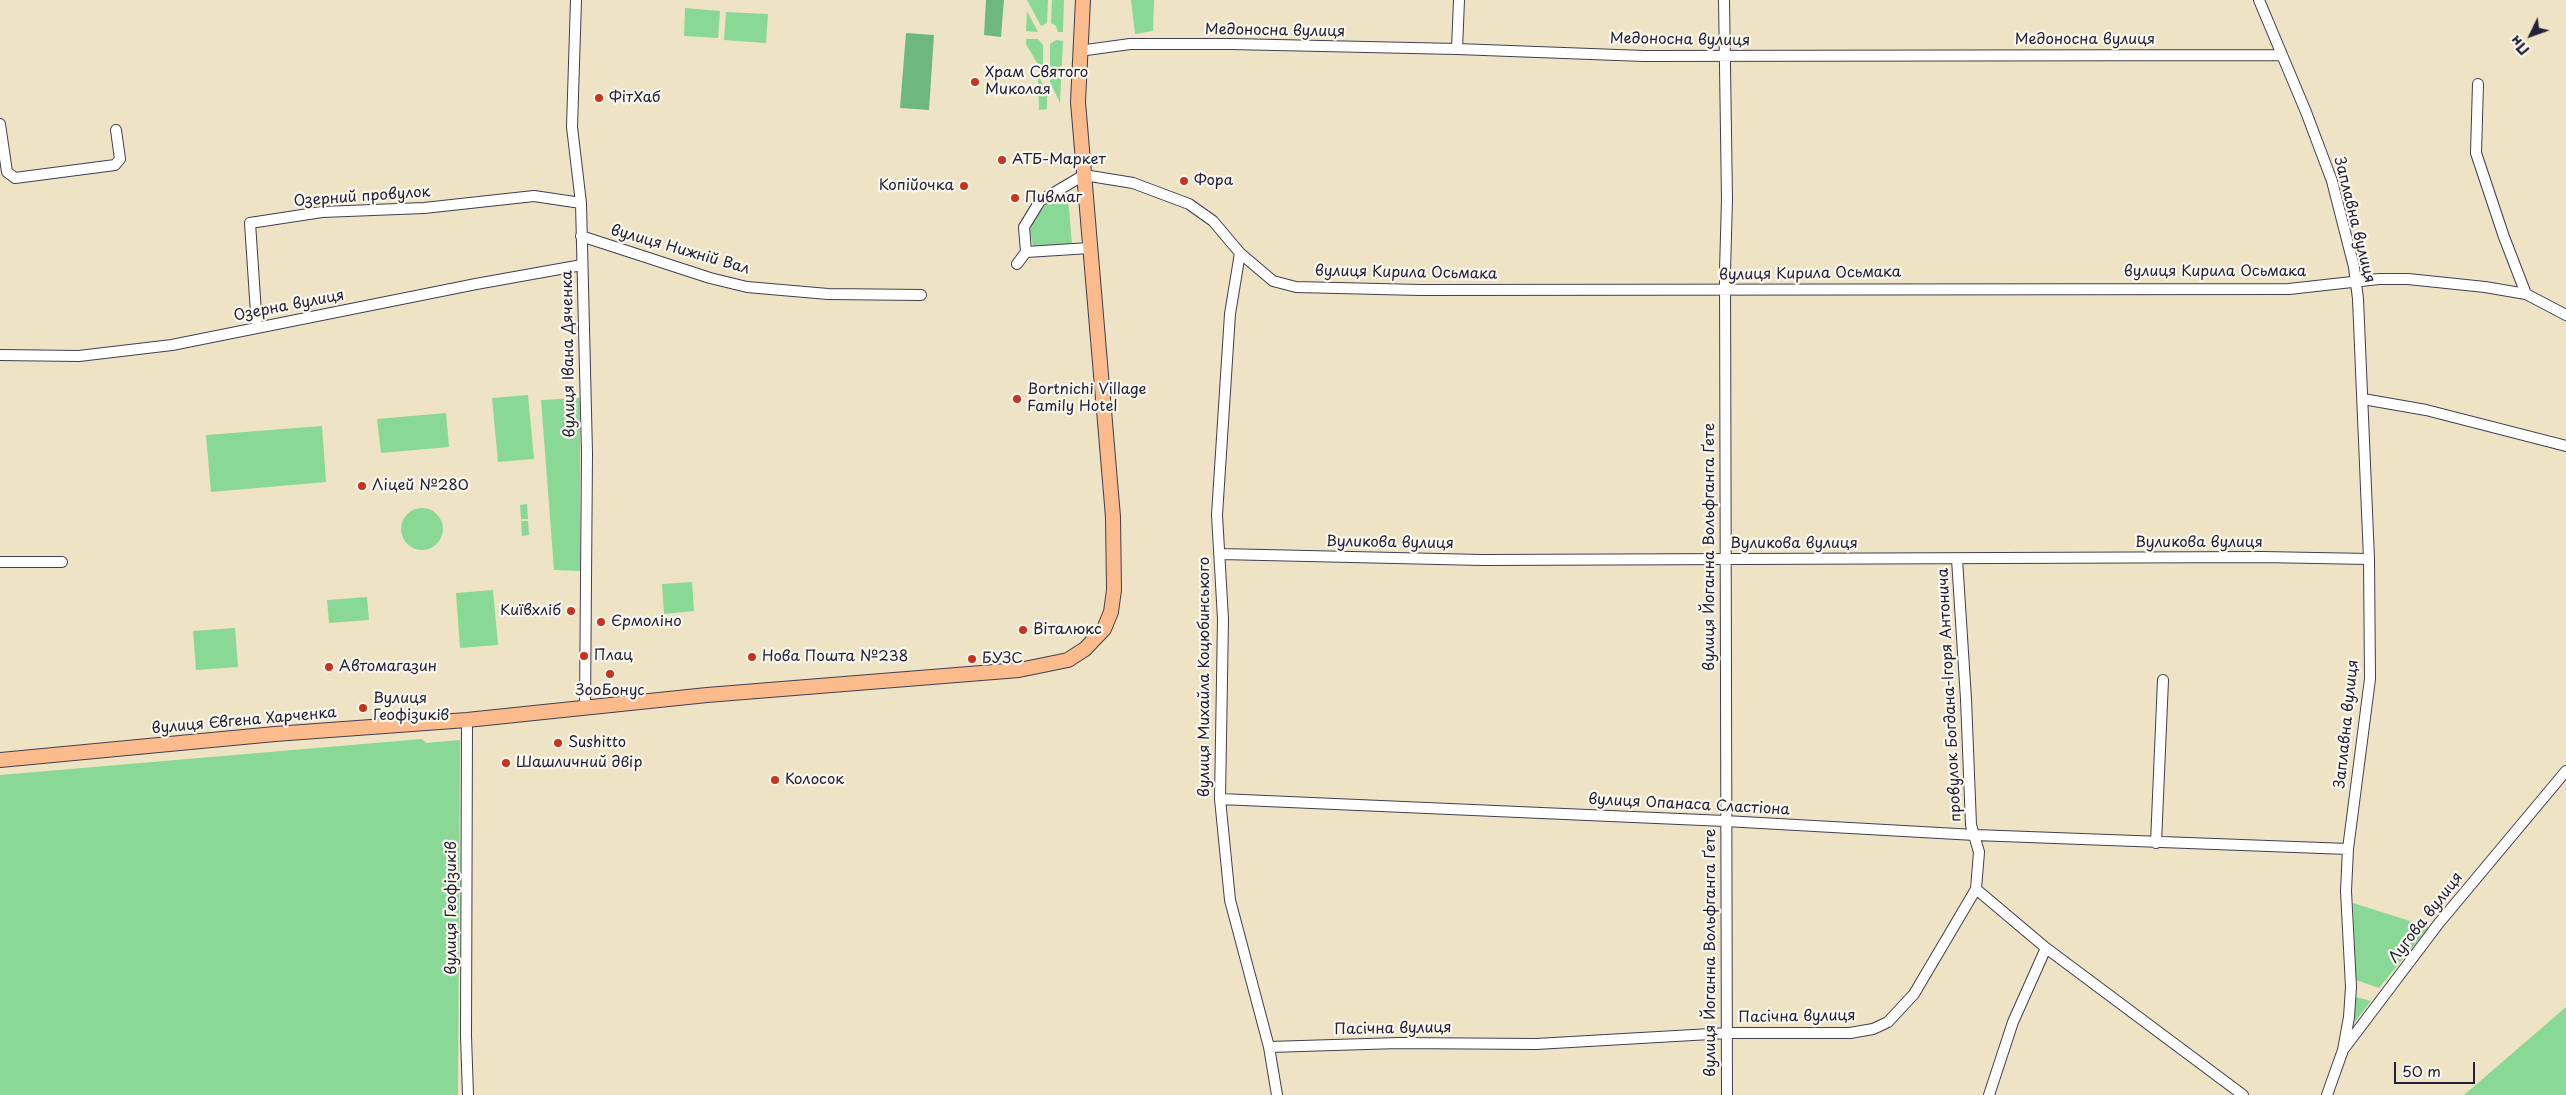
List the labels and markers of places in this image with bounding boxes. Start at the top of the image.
place label: Храм Святого Миколая [985,64,1088,99]
marker: Храм Святого Миколая [969,76,981,88]
place label: ФітХаб [609,89,660,107]
marker: ФітХаб [593,92,605,104]
place label: АТБ-Маркет [1012,151,1106,169]
marker: АТБ-Маркет [996,154,1008,166]
place label: Фора [1194,172,1233,190]
marker: Фора [1178,175,1190,187]
place label: Копійочка [879,177,954,195]
marker: Копійочка [958,180,970,192]
place label: Пивмаг [1025,189,1082,207]
marker: Пивмаг [1009,192,1021,204]
place label: Bortnichi Village Family Hotel [1027,381,1147,416]
marker: Bortnichi Village Family Hotel [1011,393,1023,405]
place label: Ліцей №280 [372,477,469,495]
marker: Ліцей №280 [356,480,368,492]
place label: Київхліб [500,602,561,620]
marker: Київхліб [565,605,577,617]
place label: Єрмоліно [611,613,682,631]
marker: Єрмоліно [595,616,607,628]
place label: Віталюкс [1033,621,1102,639]
marker: Віталюкс [1017,624,1029,636]
place label: Плац [594,647,633,665]
place label: Нова Пошта №238 [762,648,908,666]
marker: Плац [578,650,590,662]
place label: БУЗС [982,650,1023,668]
marker: Нова Пошта №238 [746,651,758,663]
marker: БУЗС [966,653,978,665]
place label: Автомагазин [339,658,437,676]
marker: Автомагазин [323,661,335,673]
marker: ЗооБонус [604,668,616,680]
place label: ЗооБонус [576,682,644,700]
place label: Вулиця Геофізиків [373,690,449,725]
marker: Вулиця Геофізиків [357,702,369,714]
place label: Sushitto [568,734,626,752]
marker: Sushitto [552,737,564,749]
place label: Шашличний двір [516,754,642,772]
marker: Шашличний двір [500,757,512,769]
place label: Колосок [785,771,844,789]
marker: Колосок [769,774,781,786]

